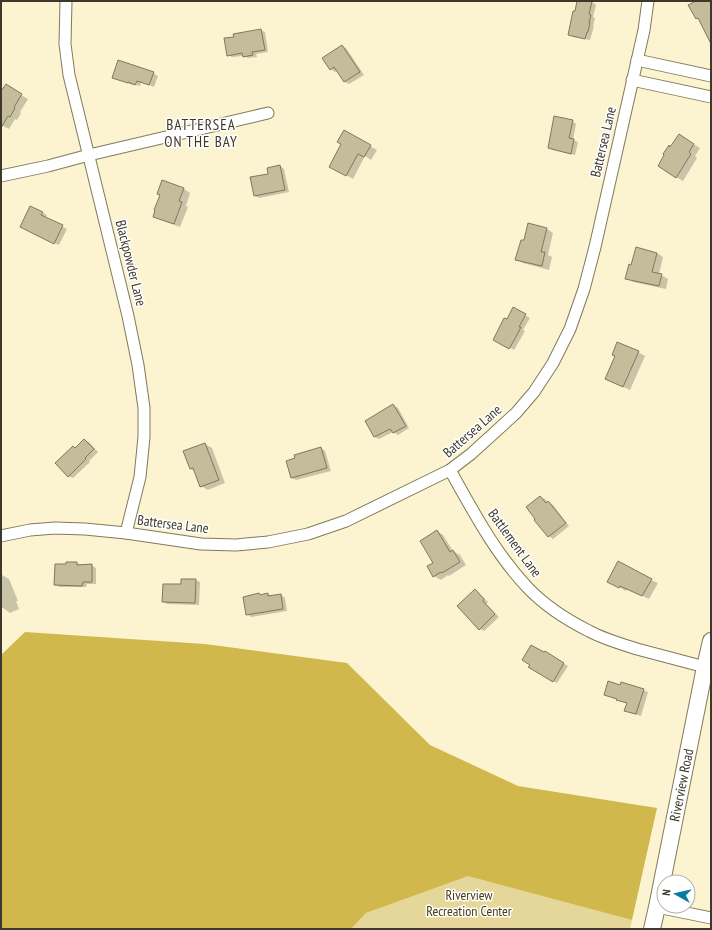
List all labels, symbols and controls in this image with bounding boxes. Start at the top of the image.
street label: Battersea Lane [586,105,620,179]
district label: BATTERSEA ON THE BAY [164,115,238,151]
street label: Blackpowder Lane [112,218,150,308]
street label: Battersea Lane [439,401,505,461]
street label: Battlement Lane [484,505,546,581]
street label: Battersea Lane [136,511,210,537]
street label: Riverview Road [665,747,697,823]
north arrow [656,874,696,914]
park label: Riverview Recreation Center [426,886,512,920]
text: N [659,889,673,897]

